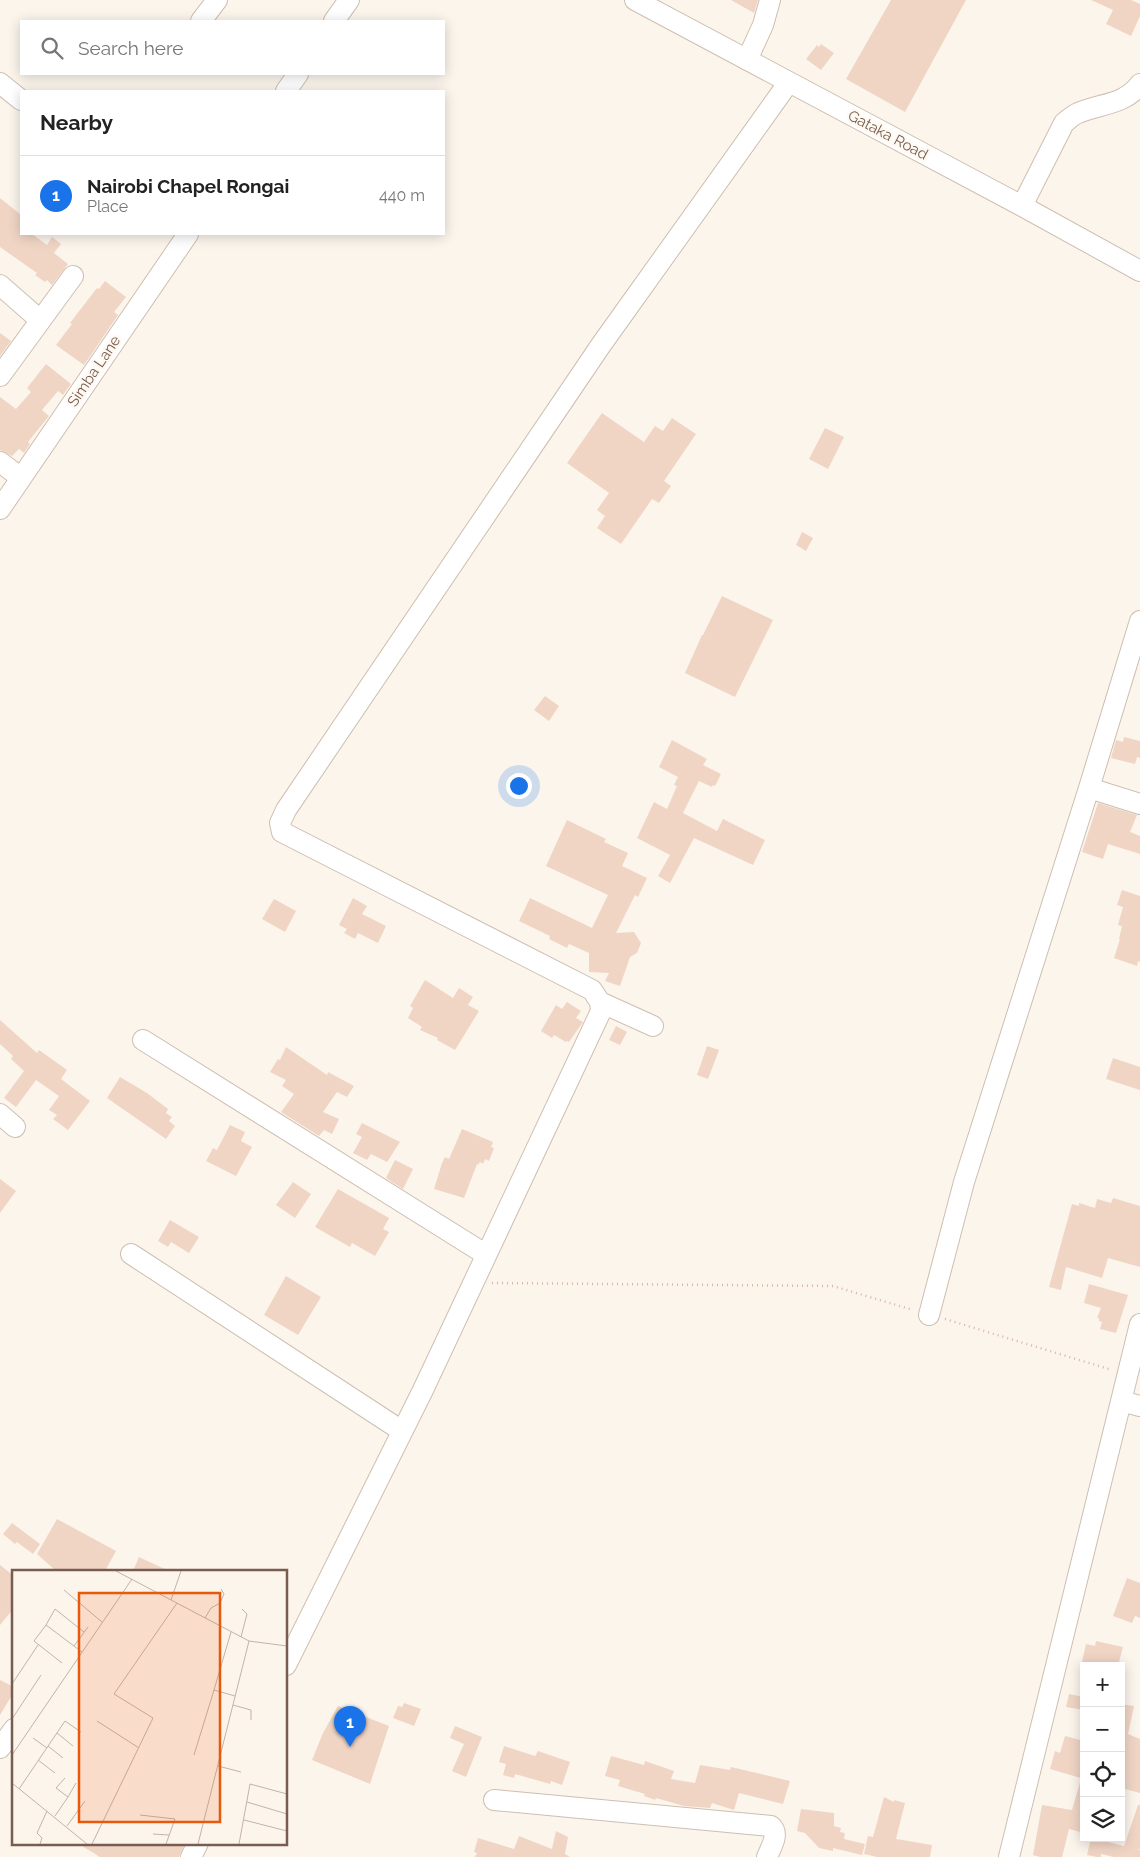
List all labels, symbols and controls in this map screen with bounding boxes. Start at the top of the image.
search box [20,20,445,75]
icon: search [38,34,66,62]
text: Search here [78,37,184,59]
street label: Gataka Road [845,106,931,164]
text: Nearby [40,110,113,135]
text: Nairobi Chapel Rongai [87,175,289,197]
text: 1 [52,186,60,205]
text: 440 m [379,186,425,205]
text: Place [87,197,128,216]
street label: Simba Lane [64,332,124,410]
your location [506,773,532,799]
inset map [12,1570,288,1844]
map controls [1080,1662,1125,1842]
button: + [1080,1662,1125,1707]
pin: 1 [334,1706,366,1747]
button: − [1080,1707,1125,1752]
button: locate [1080,1752,1125,1797]
button: layers [1080,1797,1125,1842]

